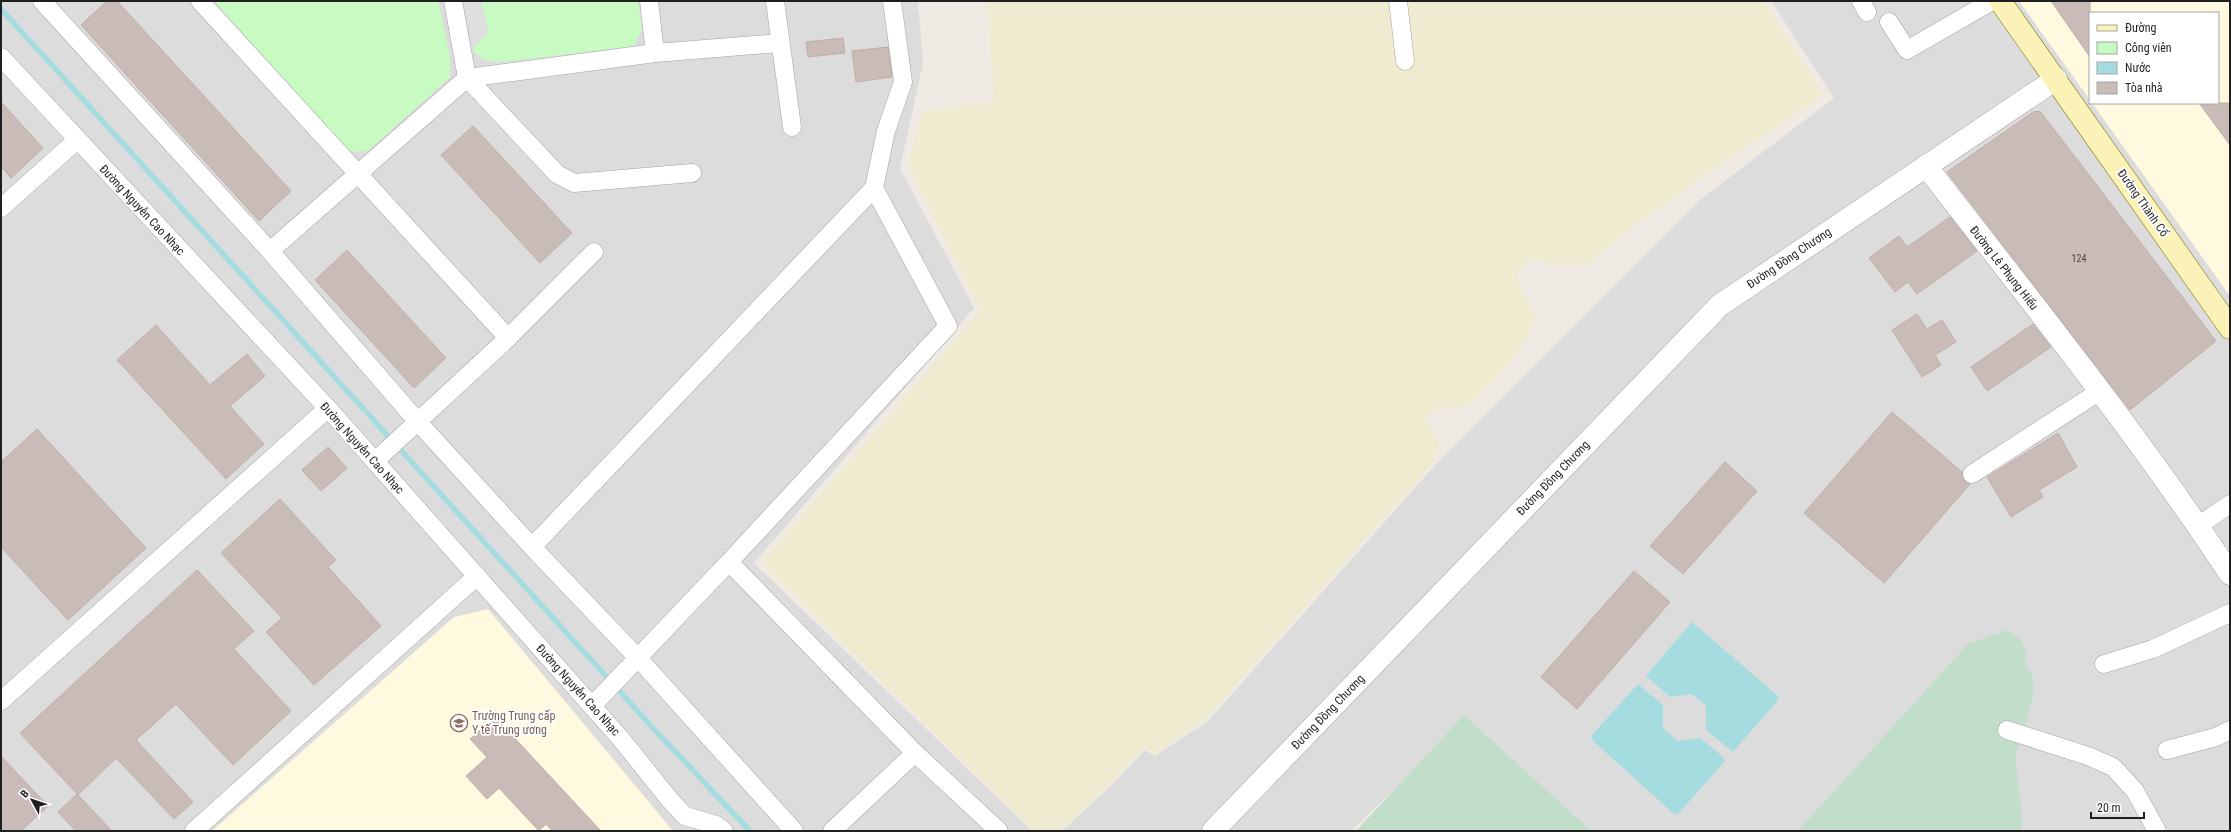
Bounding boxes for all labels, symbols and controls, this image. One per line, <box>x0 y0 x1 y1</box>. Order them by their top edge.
legend <box>2089 12 2219 104</box>
text: Đường <box>2125 21 2156 35</box>
text: Công viên <box>2125 41 2172 55</box>
text: Nước <box>2125 61 2151 75</box>
text: Tòa nhà <box>2125 81 2163 95</box>
street label: Đường Nguyễn Cao Nhạc <box>97 162 188 258</box>
street label: Đường Thành Cổ <box>2115 167 2171 239</box>
street label: Đường Lê Phụng Hiểu <box>1967 223 2041 313</box>
street label: Đường Đồng Chương <box>1744 225 1834 291</box>
house number: 124 <box>2072 253 2086 264</box>
street label: Đường Nguyễn Cao Nhạc <box>317 399 407 497</box>
street label: Đường Đồng Chương <box>1514 438 1592 518</box>
street label: Đường Nguyễn Cao Nhạc <box>533 641 623 739</box>
street label: Đường Đồng Chương <box>1289 672 1367 752</box>
place label: Trường Trung cấp Y tế Trung ương <box>472 709 555 737</box>
school or university icon: Trường Trung cấp Y tế Trung ương <box>449 713 469 733</box>
north arrow <box>12 780 52 820</box>
text: B <box>18 787 32 800</box>
scale bar <box>2091 794 2144 820</box>
text: 20 m <box>2097 801 2121 815</box>

